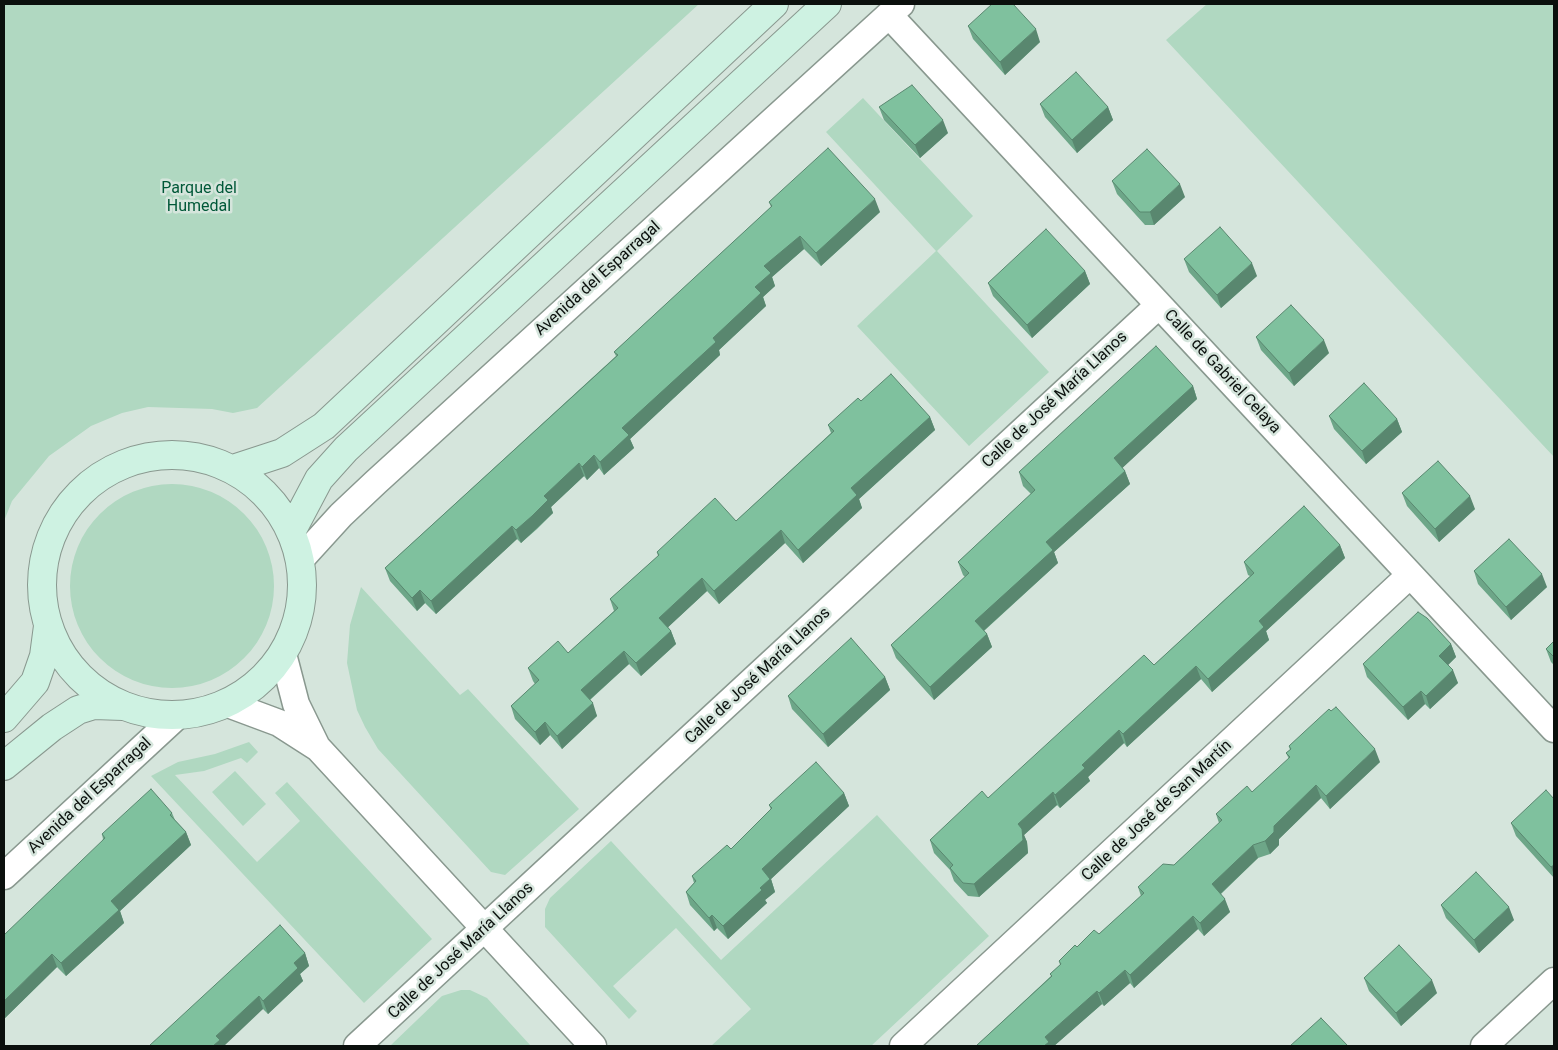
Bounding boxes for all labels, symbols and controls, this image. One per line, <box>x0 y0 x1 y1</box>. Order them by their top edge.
park label: Parque del Humedal <box>161 179 237 217</box>
street label: Avenida del Esparragal <box>531 218 665 340</box>
street label: Calle de Gabriel Celaya <box>1160 306 1284 438</box>
street label: Calle de José María Llanos <box>978 328 1132 472</box>
street label: Calle de José María Llanos <box>681 604 835 748</box>
street label: Avenida del Esparragal <box>24 734 156 858</box>
street label: Calle de José de San Martín <box>1078 736 1236 886</box>
street label: Calle de José María Llanos <box>384 879 538 1023</box>

